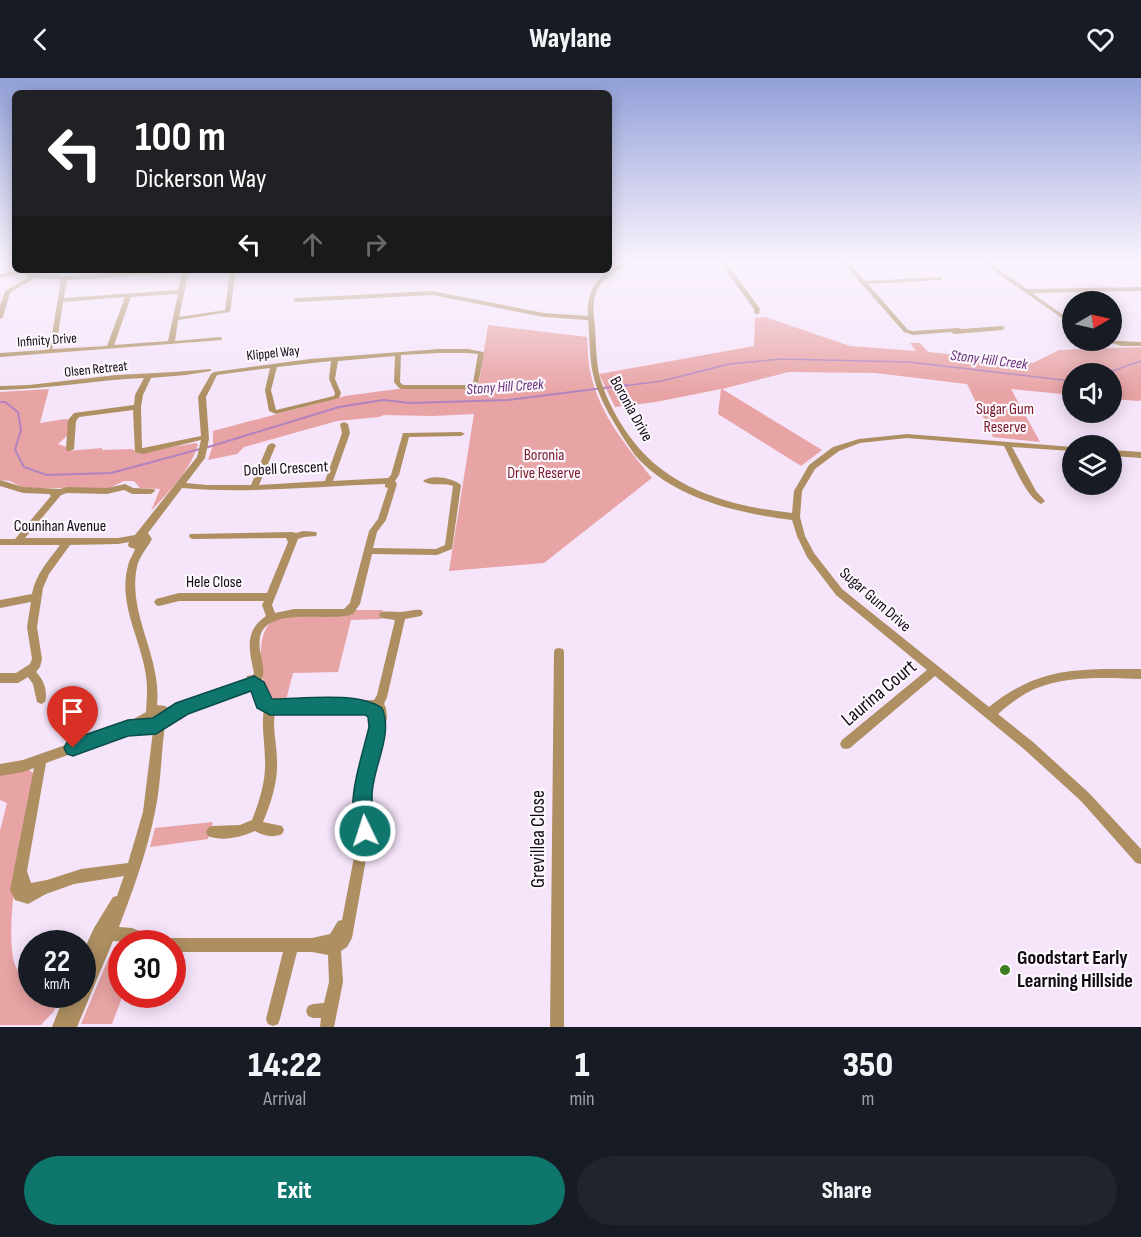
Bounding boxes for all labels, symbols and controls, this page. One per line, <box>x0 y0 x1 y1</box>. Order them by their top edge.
icon: back <box>24 23 57 56</box>
text: Waylane <box>529 23 612 55</box>
icon: heart <box>1084 23 1117 56</box>
text: 100 m <box>135 112 226 163</box>
icon: left <box>36 114 114 192</box>
text: Dickerson Way <box>135 163 266 195</box>
icon: left <box>233 228 266 261</box>
icon: ahead <box>296 228 329 261</box>
icon: right <box>359 228 392 261</box>
north arrow <box>1062 291 1122 351</box>
map controls <box>1062 291 1122 495</box>
street label: Infinity Drive <box>17 329 77 351</box>
street label: Klippel Way <box>246 342 301 364</box>
water label: Stony Hill Creek <box>949 346 1029 374</box>
street label: Olsen Retreat <box>63 357 129 381</box>
button: sound <box>1062 363 1122 423</box>
street label: Boronia Drive <box>605 373 657 445</box>
water label: Stony Hill Creek <box>466 375 545 399</box>
park label: Sugar Gum Reserve <box>976 400 1034 437</box>
button: layers <box>1062 435 1122 495</box>
park label: Boronia Drive Reserve <box>507 446 581 483</box>
street label: Dobell Crescent <box>243 457 329 481</box>
street label: Counihan Avenue <box>14 517 106 536</box>
street label: Sugar Gum Drive <box>835 564 915 636</box>
street label: Hele Close <box>186 573 242 592</box>
street label: Laurina Court <box>837 655 921 731</box>
pin <box>47 686 98 748</box>
icon: arrive <box>56 695 89 728</box>
street label: Grevillea Close <box>526 790 550 888</box>
position arrow <box>333 799 397 863</box>
speed limit sign: 30 <box>108 930 186 1008</box>
text: 22 <box>44 944 70 980</box>
place label: Goodstart Early Learning Hillside <box>1017 946 1133 993</box>
marker: Goodstart Early Learning Hillside <box>998 963 1012 977</box>
text: km/h <box>44 975 70 994</box>
text: 14:22 <box>248 1044 322 1087</box>
text: 1 <box>575 1044 589 1087</box>
text: 350 <box>842 1044 893 1087</box>
text: Arrival <box>263 1087 306 1111</box>
text: min <box>569 1087 595 1111</box>
text: m <box>861 1087 874 1111</box>
button: Exit <box>24 1156 565 1225</box>
button: Share <box>577 1156 1117 1225</box>

